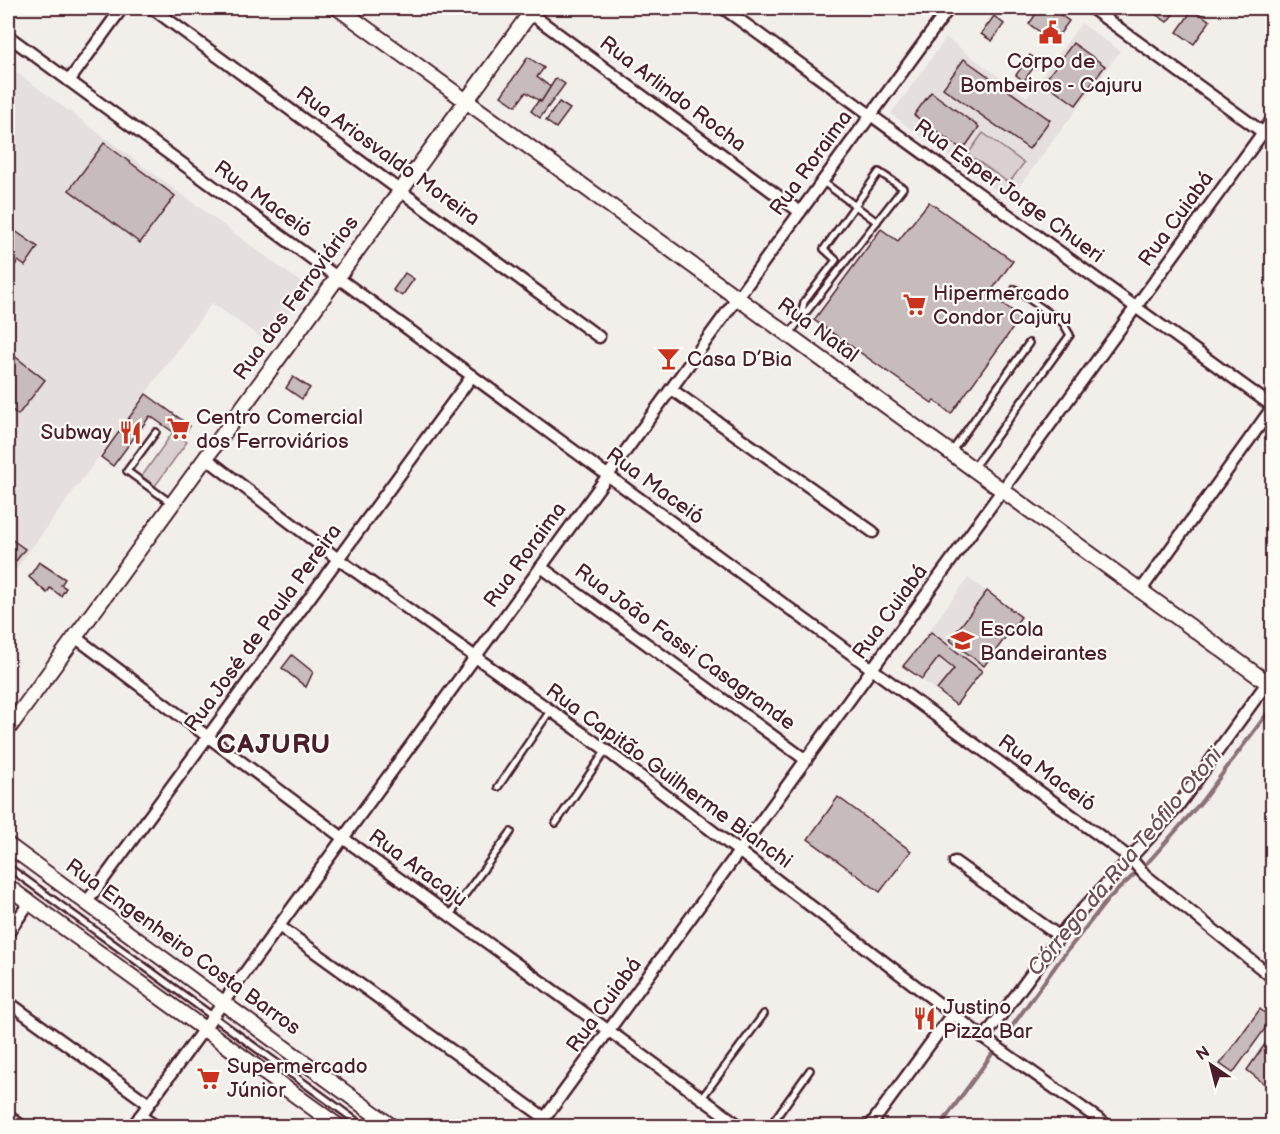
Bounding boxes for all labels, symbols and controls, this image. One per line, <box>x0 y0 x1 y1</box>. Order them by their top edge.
public building icon: Corpo de Bombeiros - Cajuru <box>1038 20 1064 46</box>
street label: Rua Arlindo Rocha <box>595 31 751 157</box>
place label: Corpo de Bombeiros - Cajuru <box>960 49 1142 98</box>
street label: Rua Ariosvaldo Moreira <box>291 81 485 231</box>
street label: Rua Roraima <box>764 105 858 221</box>
street label: Rua Esper Jorge Chueri <box>909 114 1109 268</box>
street label: Rua Maceió <box>209 155 317 243</box>
street label: Rua Cuiabá <box>1133 167 1219 271</box>
street label: Rua dos Ferroviários <box>228 211 364 385</box>
place label: Hipermercado Condor Cajuru <box>933 281 1072 330</box>
street label: Rua Natal <box>773 292 863 368</box>
supermarket icon: Hipermercado Condor Cajuru <box>902 292 928 318</box>
bar icon: Casa D’Bia <box>656 346 682 372</box>
place label: Casa D’Bia <box>687 347 792 372</box>
place label: Centro Comercial dos Ferroviários <box>196 405 363 454</box>
supermarket icon: Centro Comercial dos Ferroviários <box>165 416 191 442</box>
restaurant icon: Subway <box>117 419 143 445</box>
place label: Subway <box>41 420 113 445</box>
street label: Rua Maceió <box>601 442 709 530</box>
street label: Rua Roraima <box>478 497 572 613</box>
street label: Rua José de Paula Pereira <box>179 519 347 737</box>
street label: Rua João Fassi Casagrande <box>570 558 800 736</box>
street label: Rua Cuiabá <box>847 560 933 664</box>
place label: Escola Bandeirantes <box>980 617 1107 666</box>
school or university icon: Escola Bandeirantes <box>949 628 975 654</box>
street label: Rua Capitão Guilherme Bianchi <box>541 678 797 874</box>
district label: CAJURU <box>216 729 332 761</box>
street label: Rua Maceió <box>993 729 1101 817</box>
water label: Córrego da Rua Teófilo Otoni <box>1022 742 1229 981</box>
street label: Rua Aracaju <box>364 824 472 912</box>
street label: Rua Engenheiro Costa Barros <box>61 853 305 1041</box>
street label: Rua Cuiabá <box>561 953 647 1057</box>
place label: Justino Pizza Bar <box>943 995 1033 1044</box>
restaurant icon: Justino Pizza Bar <box>912 1006 938 1032</box>
north arrow <box>1181 1035 1241 1095</box>
text: N <box>1193 1043 1214 1065</box>
place label: Supermercado Júnior <box>227 1054 368 1103</box>
supermarket icon: Supermercado Júnior <box>196 1065 222 1091</box>

